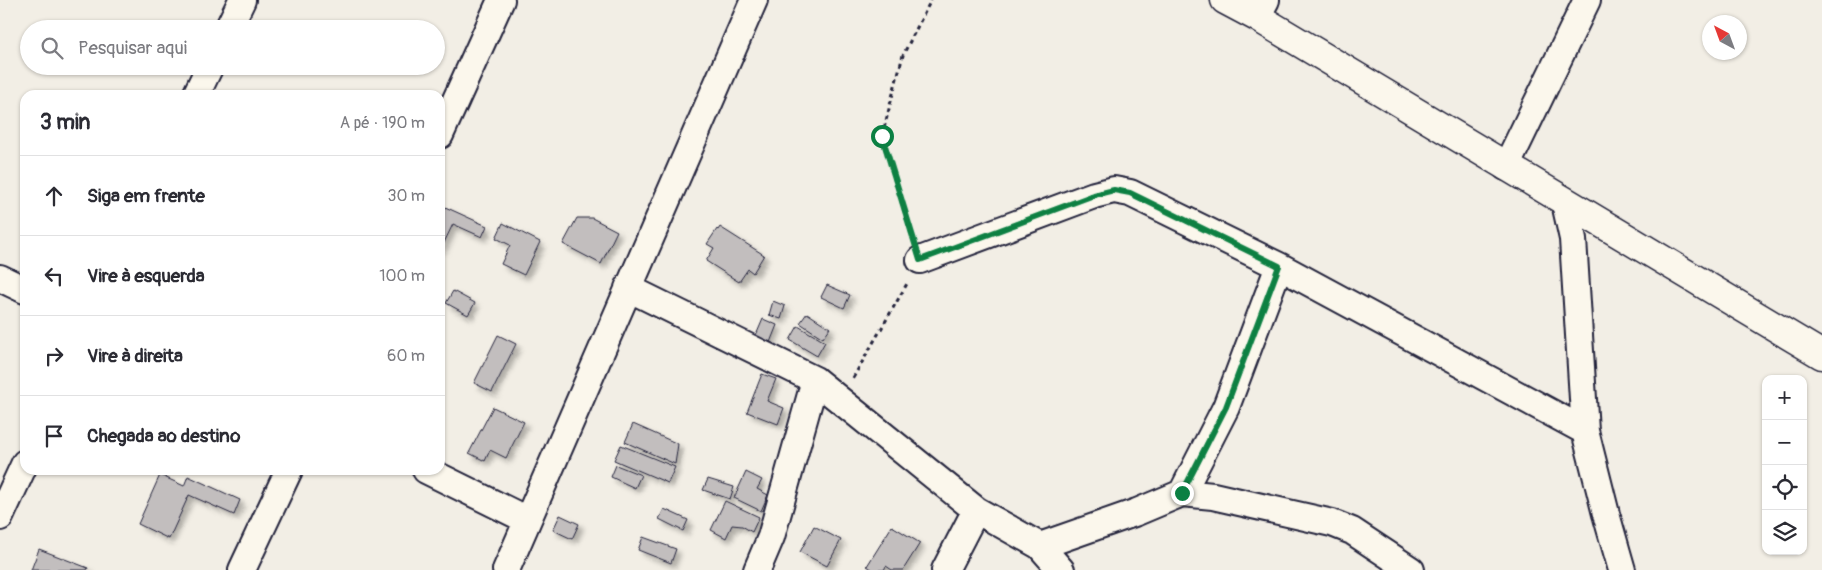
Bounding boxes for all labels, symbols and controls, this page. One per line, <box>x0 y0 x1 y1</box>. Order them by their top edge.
north arrow <box>1702 15 1747 60</box>
search box <box>20 20 445 75</box>
icon: search <box>38 34 66 62</box>
text: Pesquisar aqui <box>78 36 187 60</box>
text: 3 min <box>40 109 90 136</box>
text: A pé · 190 m <box>340 113 425 133</box>
route start <box>871 125 894 148</box>
icon: ahead <box>40 182 68 210</box>
text: Siga em frente <box>87 184 205 208</box>
text: 30 m <box>387 186 425 206</box>
icon: left <box>40 262 68 290</box>
text: Vire à esquerda <box>87 264 205 288</box>
text: 100 m <box>379 266 425 286</box>
icon: right <box>40 342 68 370</box>
text: Vire à direita <box>87 344 183 368</box>
text: 60 m <box>387 346 425 366</box>
map controls <box>1762 375 1807 555</box>
button: + <box>1762 375 1807 420</box>
button: − <box>1762 420 1807 465</box>
icon: arrive <box>40 422 68 450</box>
text: Chegada ao destino <box>87 424 240 448</box>
button: locate <box>1762 465 1807 510</box>
route end <box>1171 482 1194 505</box>
button: layers <box>1762 510 1807 555</box>

